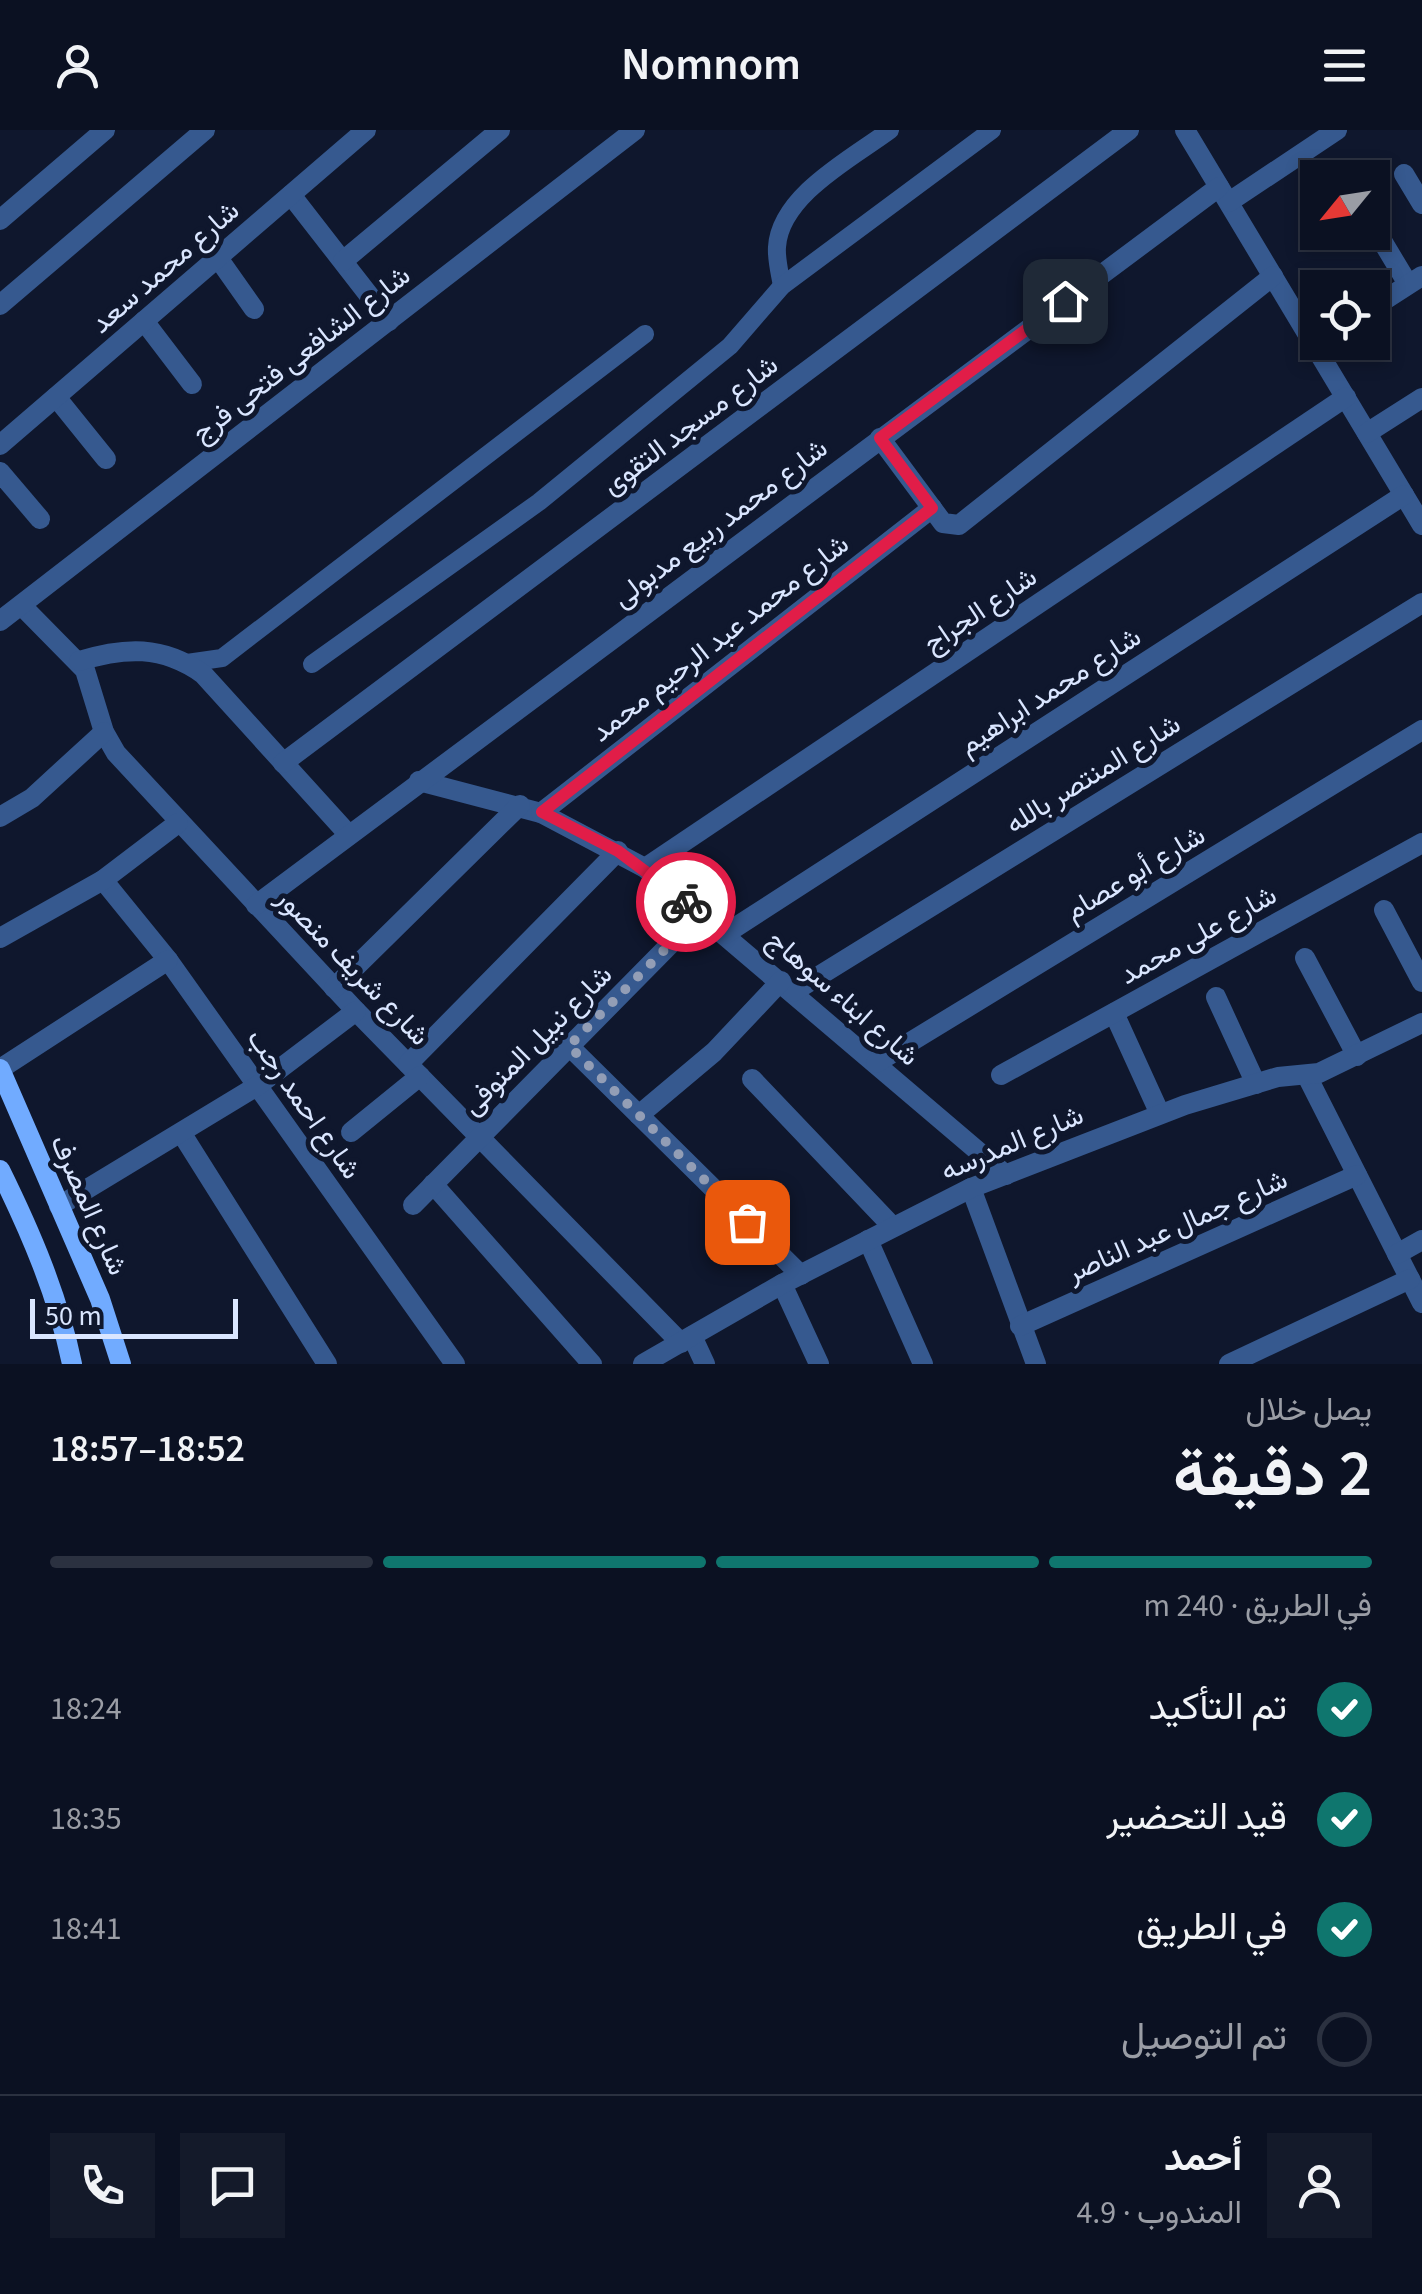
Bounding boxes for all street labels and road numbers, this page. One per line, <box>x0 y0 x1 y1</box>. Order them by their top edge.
street label: شارع محمد سعد <box>82 191 248 343</box>
street label: شارع الشافعى فتحى فرج <box>183 256 419 452</box>
street label: شارع مسجد التقوى <box>594 345 786 505</box>
street label: شارع محمد ربيع مدبولى <box>604 429 836 617</box>
street label: شارع محمد عبد الرحيم محمد <box>583 524 857 752</box>
street label: شارع الجراج <box>915 557 1045 663</box>
street label: شارع محمد ابراهيم <box>951 617 1149 765</box>
street label: شارع المنتصر بالله <box>998 704 1188 844</box>
street label: شارع أبو عصام <box>1057 815 1213 931</box>
street label: شارع على محمد <box>1112 875 1284 995</box>
street label: شارع شريف منصور <box>266 878 439 1055</box>
street label: شارع ابناء سوهاج <box>758 920 928 1076</box>
street label: شارع نبيل المنوفى <box>453 956 621 1124</box>
street label: شارع احمد رجب <box>237 1020 371 1188</box>
street label: شارع المدرسه <box>934 1095 1090 1191</box>
street label: شارع المصرف <box>40 1128 138 1282</box>
street label: شارع جمال عبد الناصر <box>1059 1159 1294 1293</box>

